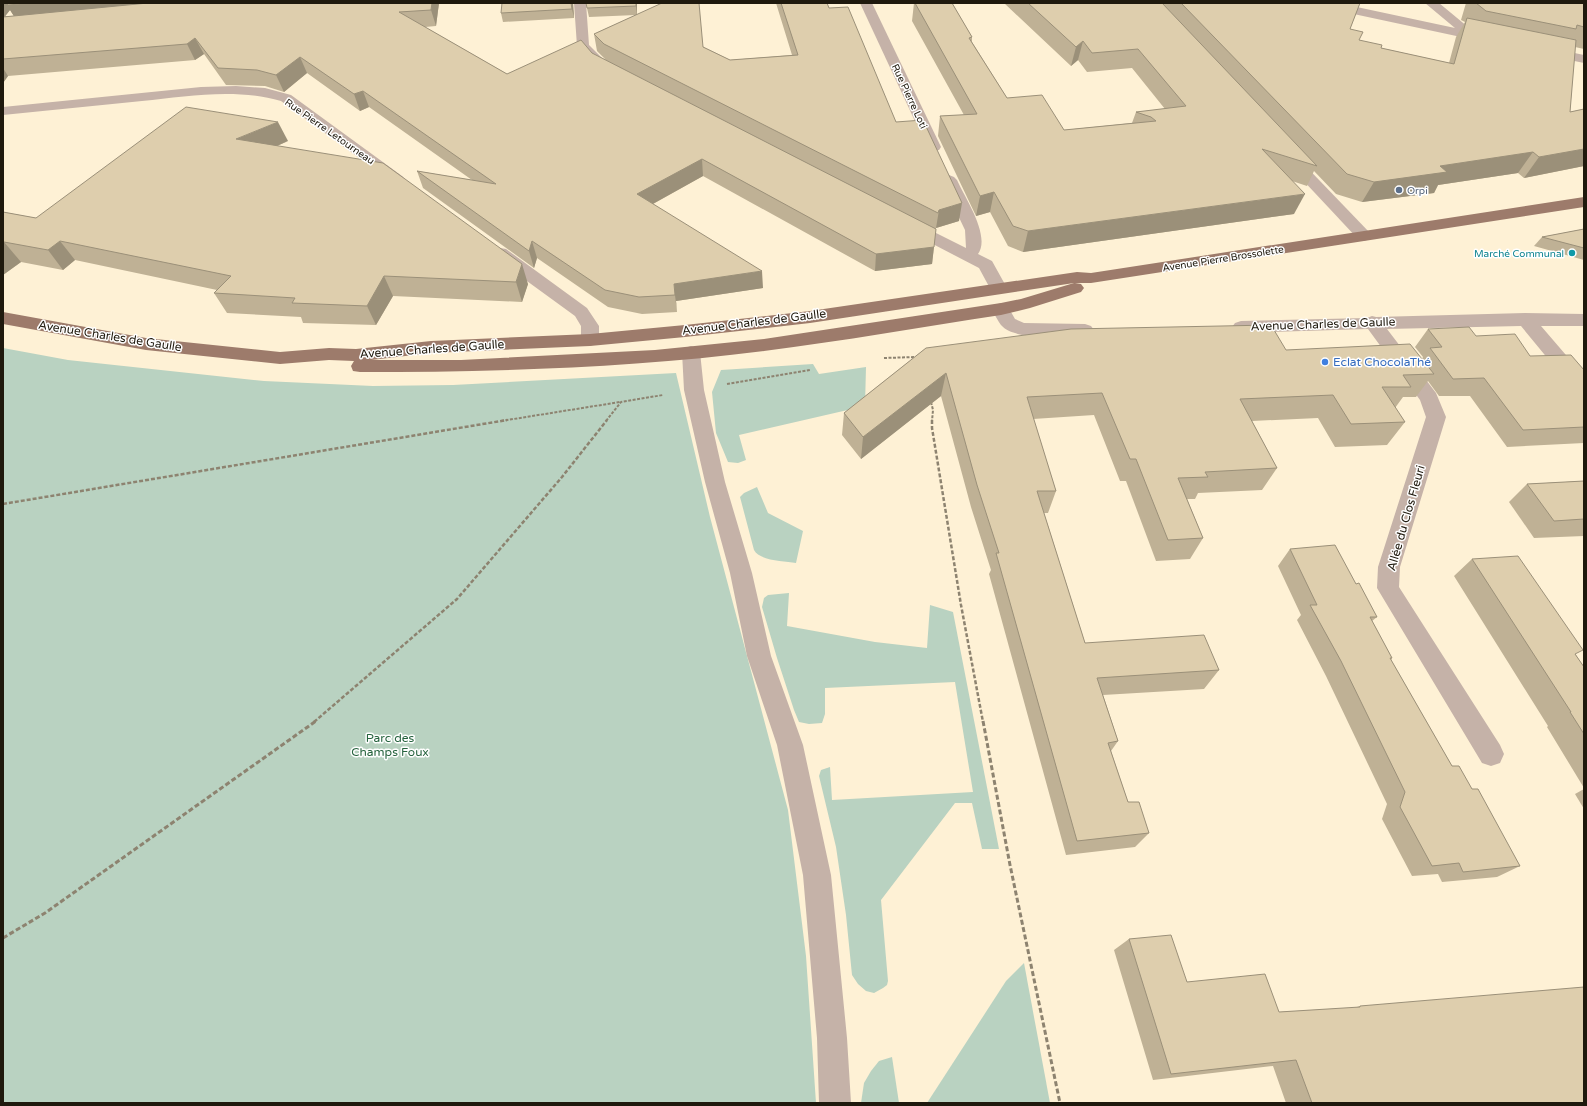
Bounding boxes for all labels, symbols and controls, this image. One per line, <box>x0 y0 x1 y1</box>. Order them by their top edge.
street label: Rue Pierre Loti <box>889 62 929 131</box>
street label: Rue Pierre Letourneau <box>282 96 377 167</box>
marker: Orpi <box>1394 185 1404 195</box>
place label: Orpi <box>1407 185 1428 197</box>
street label: Avenue Pierre Brossolette <box>1162 243 1285 275</box>
place label: Marché Communal <box>1474 248 1564 260</box>
marker: Marché Communal <box>1567 248 1577 258</box>
street label: Avenue Charles de Gaulle <box>681 306 827 338</box>
street label: Avenue Charles de Gaulle <box>1250 314 1396 334</box>
street label: Avenue Charles de Gaulle <box>37 318 183 354</box>
street label: Avenue Charles de Gaulle <box>359 337 505 361</box>
place label: Eclat ChocolaThé <box>1333 355 1431 369</box>
marker: Eclat ChocolaThé <box>1320 357 1330 367</box>
street label: Allée du Clos Fleuri <box>1384 464 1428 572</box>
park label: Parc des Champs Foux <box>351 731 429 759</box>

